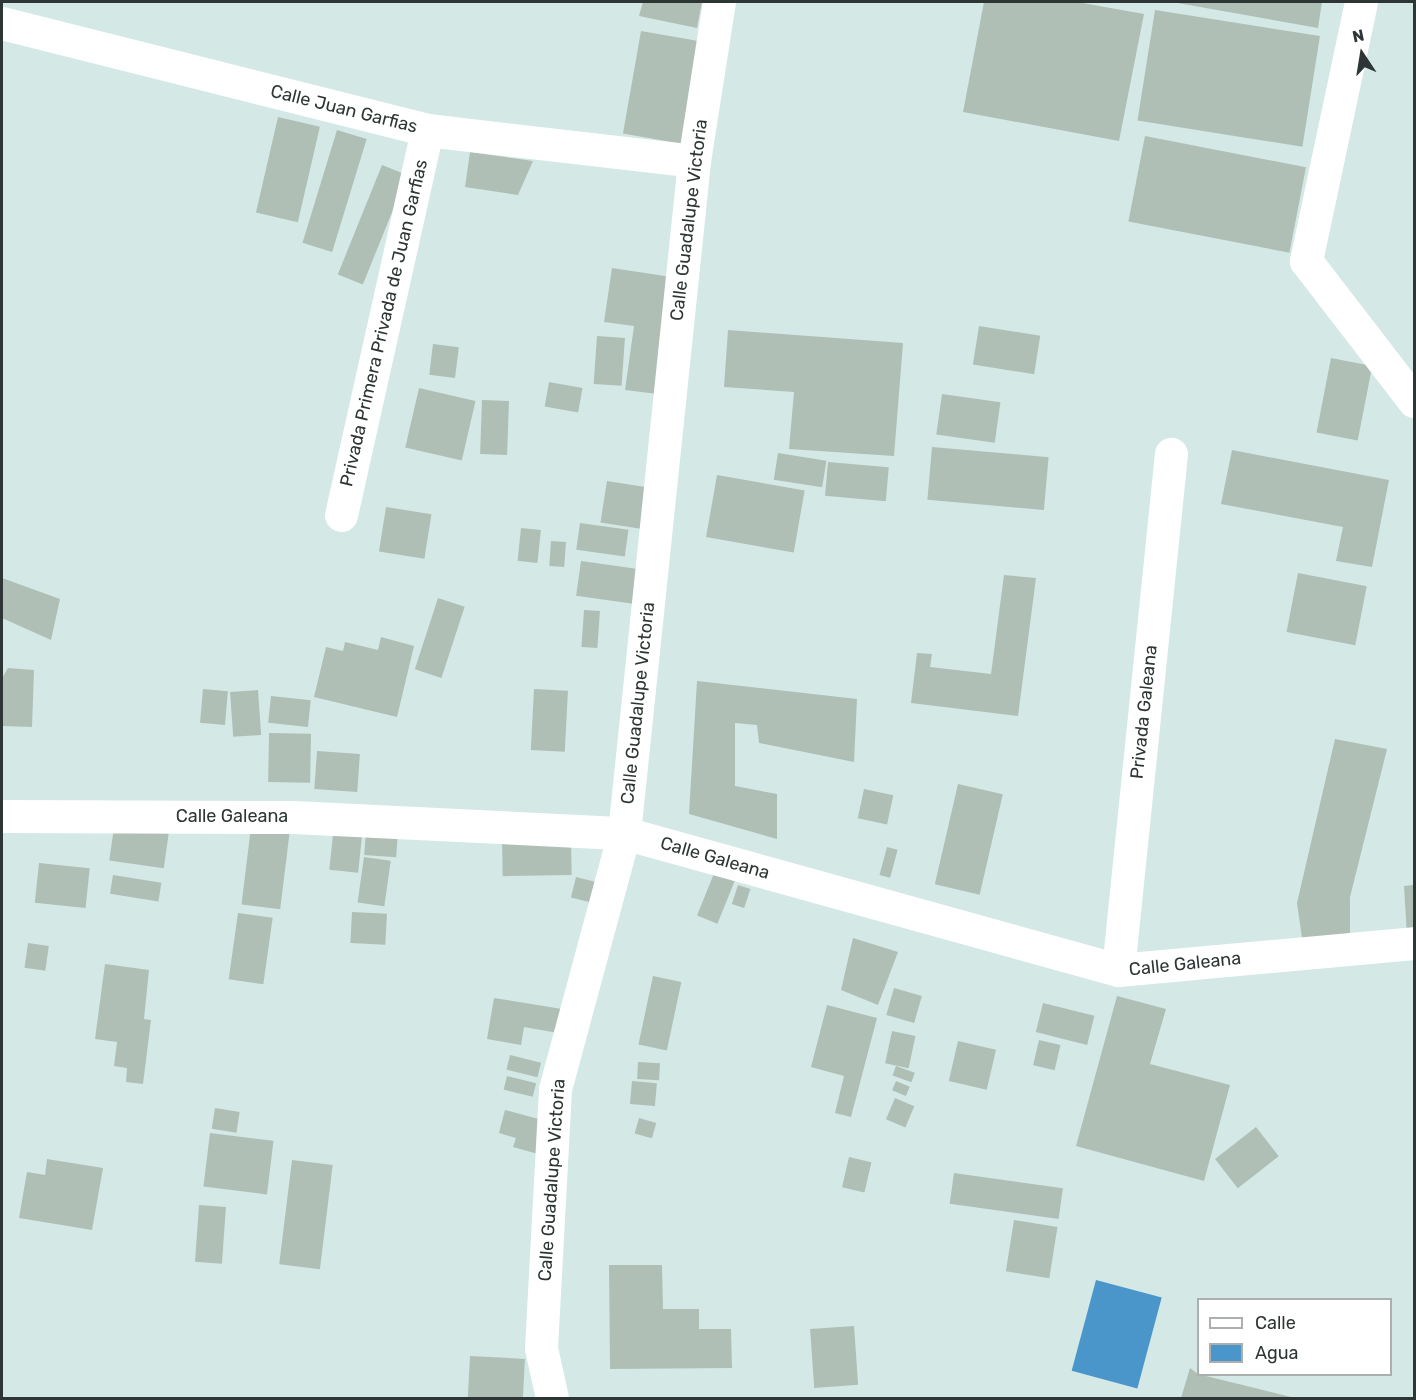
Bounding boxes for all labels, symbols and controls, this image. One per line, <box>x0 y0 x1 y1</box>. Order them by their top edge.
north arrow <box>1332 24 1392 84</box>
text: N <box>1351 25 1366 46</box>
street label: Calle Juan Garfias <box>268 80 420 138</box>
street label: Calle Guadalupe Victoria <box>666 118 712 322</box>
street label: Privada Primera Privada de Juan Garfias <box>336 157 432 489</box>
street label: Calle Guadalupe Victoria <box>617 601 659 805</box>
street label: Privada Galeana <box>1126 644 1162 780</box>
street label: Calle Galeana <box>176 805 288 827</box>
street label: Calle Galeana <box>658 832 772 884</box>
street label: Calle Galeana <box>1128 947 1242 981</box>
street label: Calle Guadalupe Victoria <box>534 1078 570 1282</box>
legend <box>1197 1298 1392 1376</box>
text: Calle <box>1255 1312 1296 1334</box>
text: Agua <box>1255 1342 1298 1364</box>

